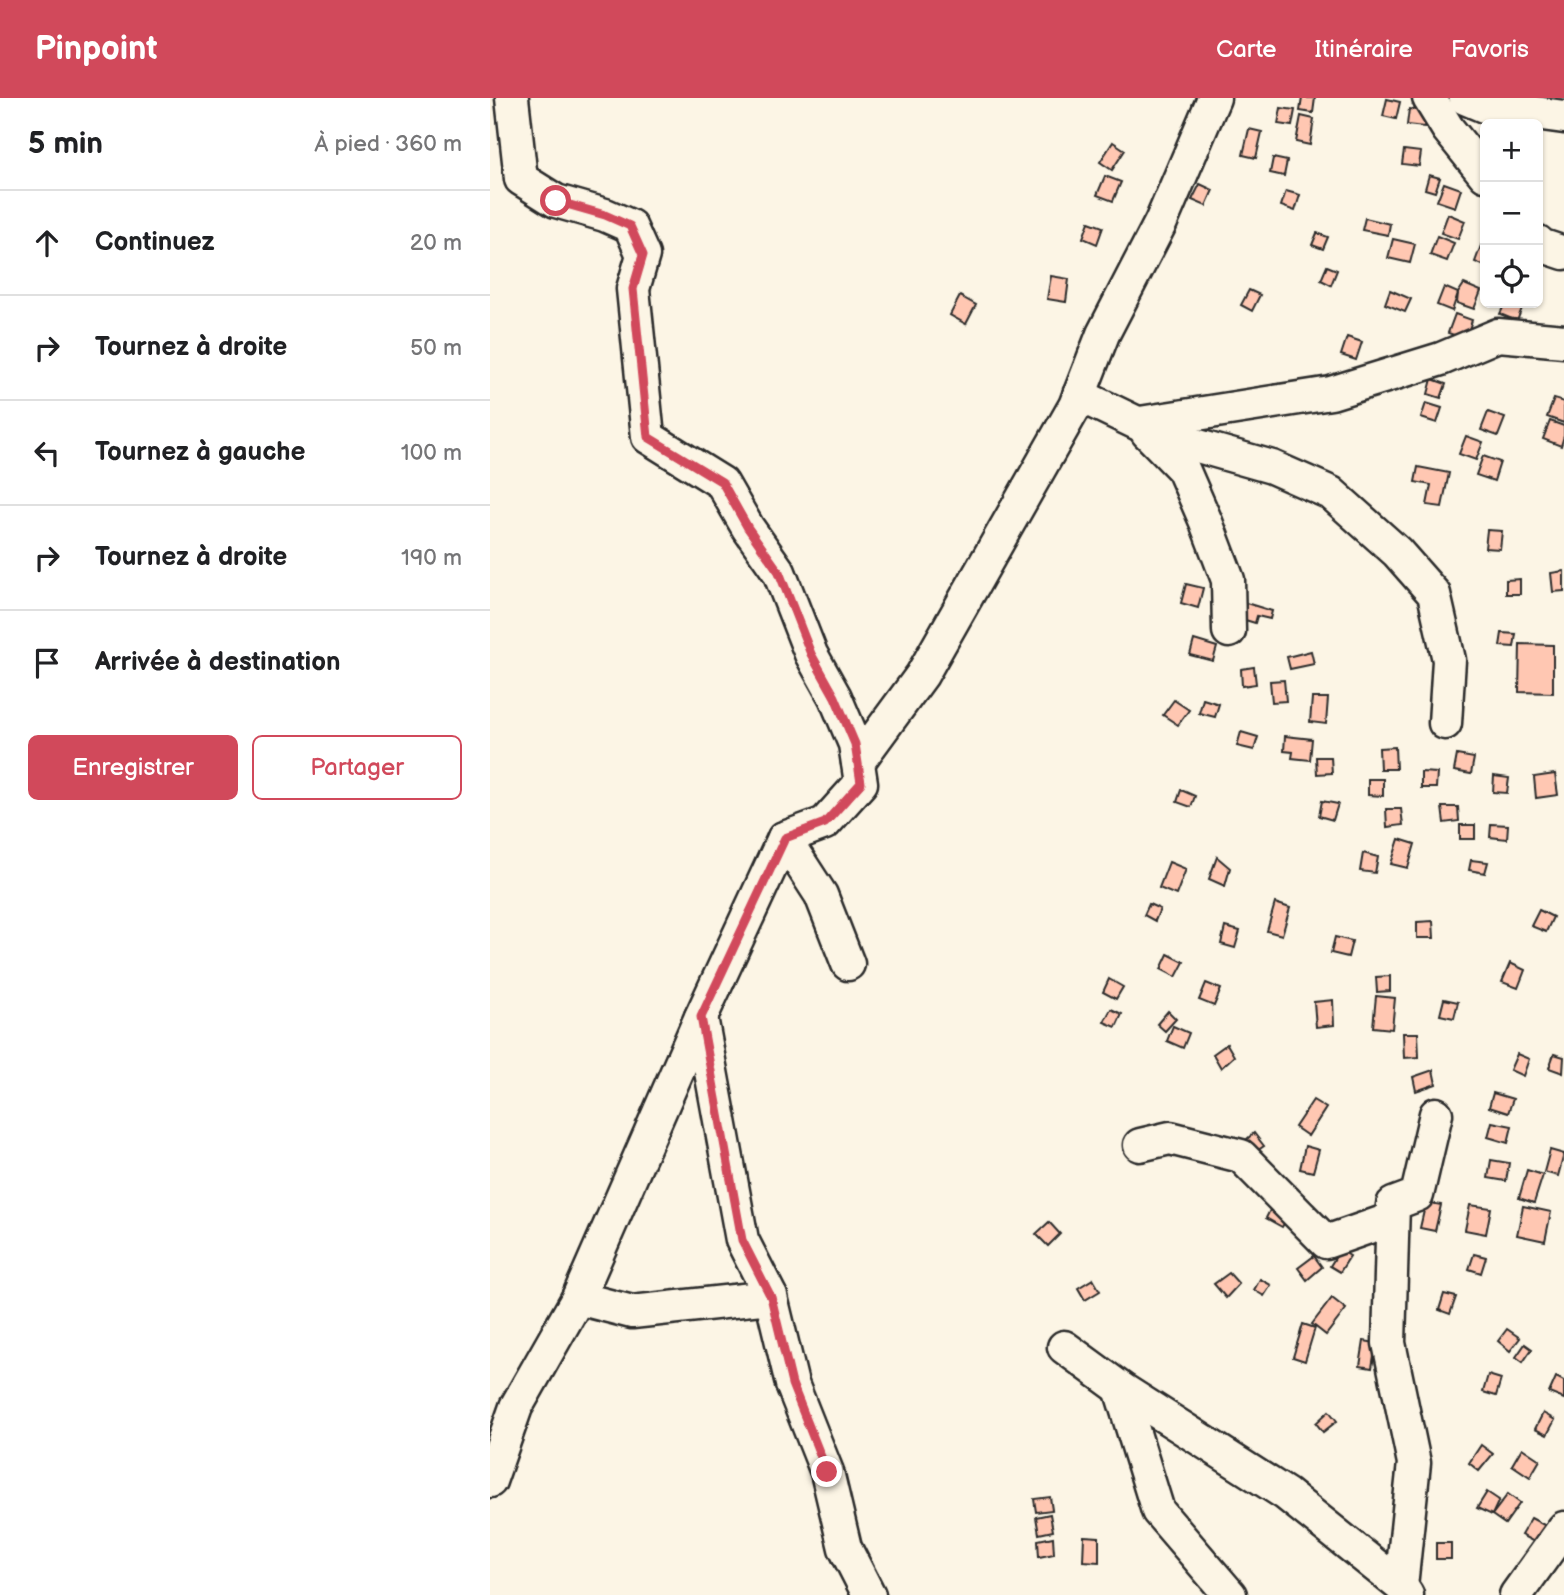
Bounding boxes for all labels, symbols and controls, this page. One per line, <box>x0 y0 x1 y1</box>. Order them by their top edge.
text: Pinpoint <box>35 29 157 69</box>
text: Carte <box>1216 35 1277 64</box>
text: Itinéraire <box>1315 35 1413 64</box>
text: Favoris <box>1451 35 1529 64</box>
map controls <box>1480 119 1543 308</box>
button: + <box>1480 119 1543 182</box>
text: 5 min <box>28 126 103 162</box>
text: À pied · 360 m <box>314 130 462 158</box>
button: − <box>1480 182 1543 245</box>
route start <box>540 185 571 216</box>
icon: ahead <box>28 224 66 262</box>
text: Continuez <box>95 227 215 258</box>
text: 20 m <box>410 229 462 257</box>
button: locate <box>1480 245 1543 308</box>
icon: right <box>28 329 66 367</box>
text: Tournez à droite <box>95 332 287 363</box>
text: 50 m <box>410 334 462 362</box>
icon: left <box>28 434 66 472</box>
text: Tournez à gauche <box>95 437 306 468</box>
text: 100 m <box>401 439 462 467</box>
icon: right <box>28 539 66 577</box>
text: Tournez à droite <box>95 542 287 573</box>
text: 190 m <box>401 544 462 572</box>
icon: arrive <box>28 644 66 682</box>
text: Arrivée à destination <box>95 647 341 678</box>
button: Enregistrer <box>28 735 238 800</box>
button: Partager <box>252 735 462 800</box>
route end <box>811 1456 842 1487</box>

